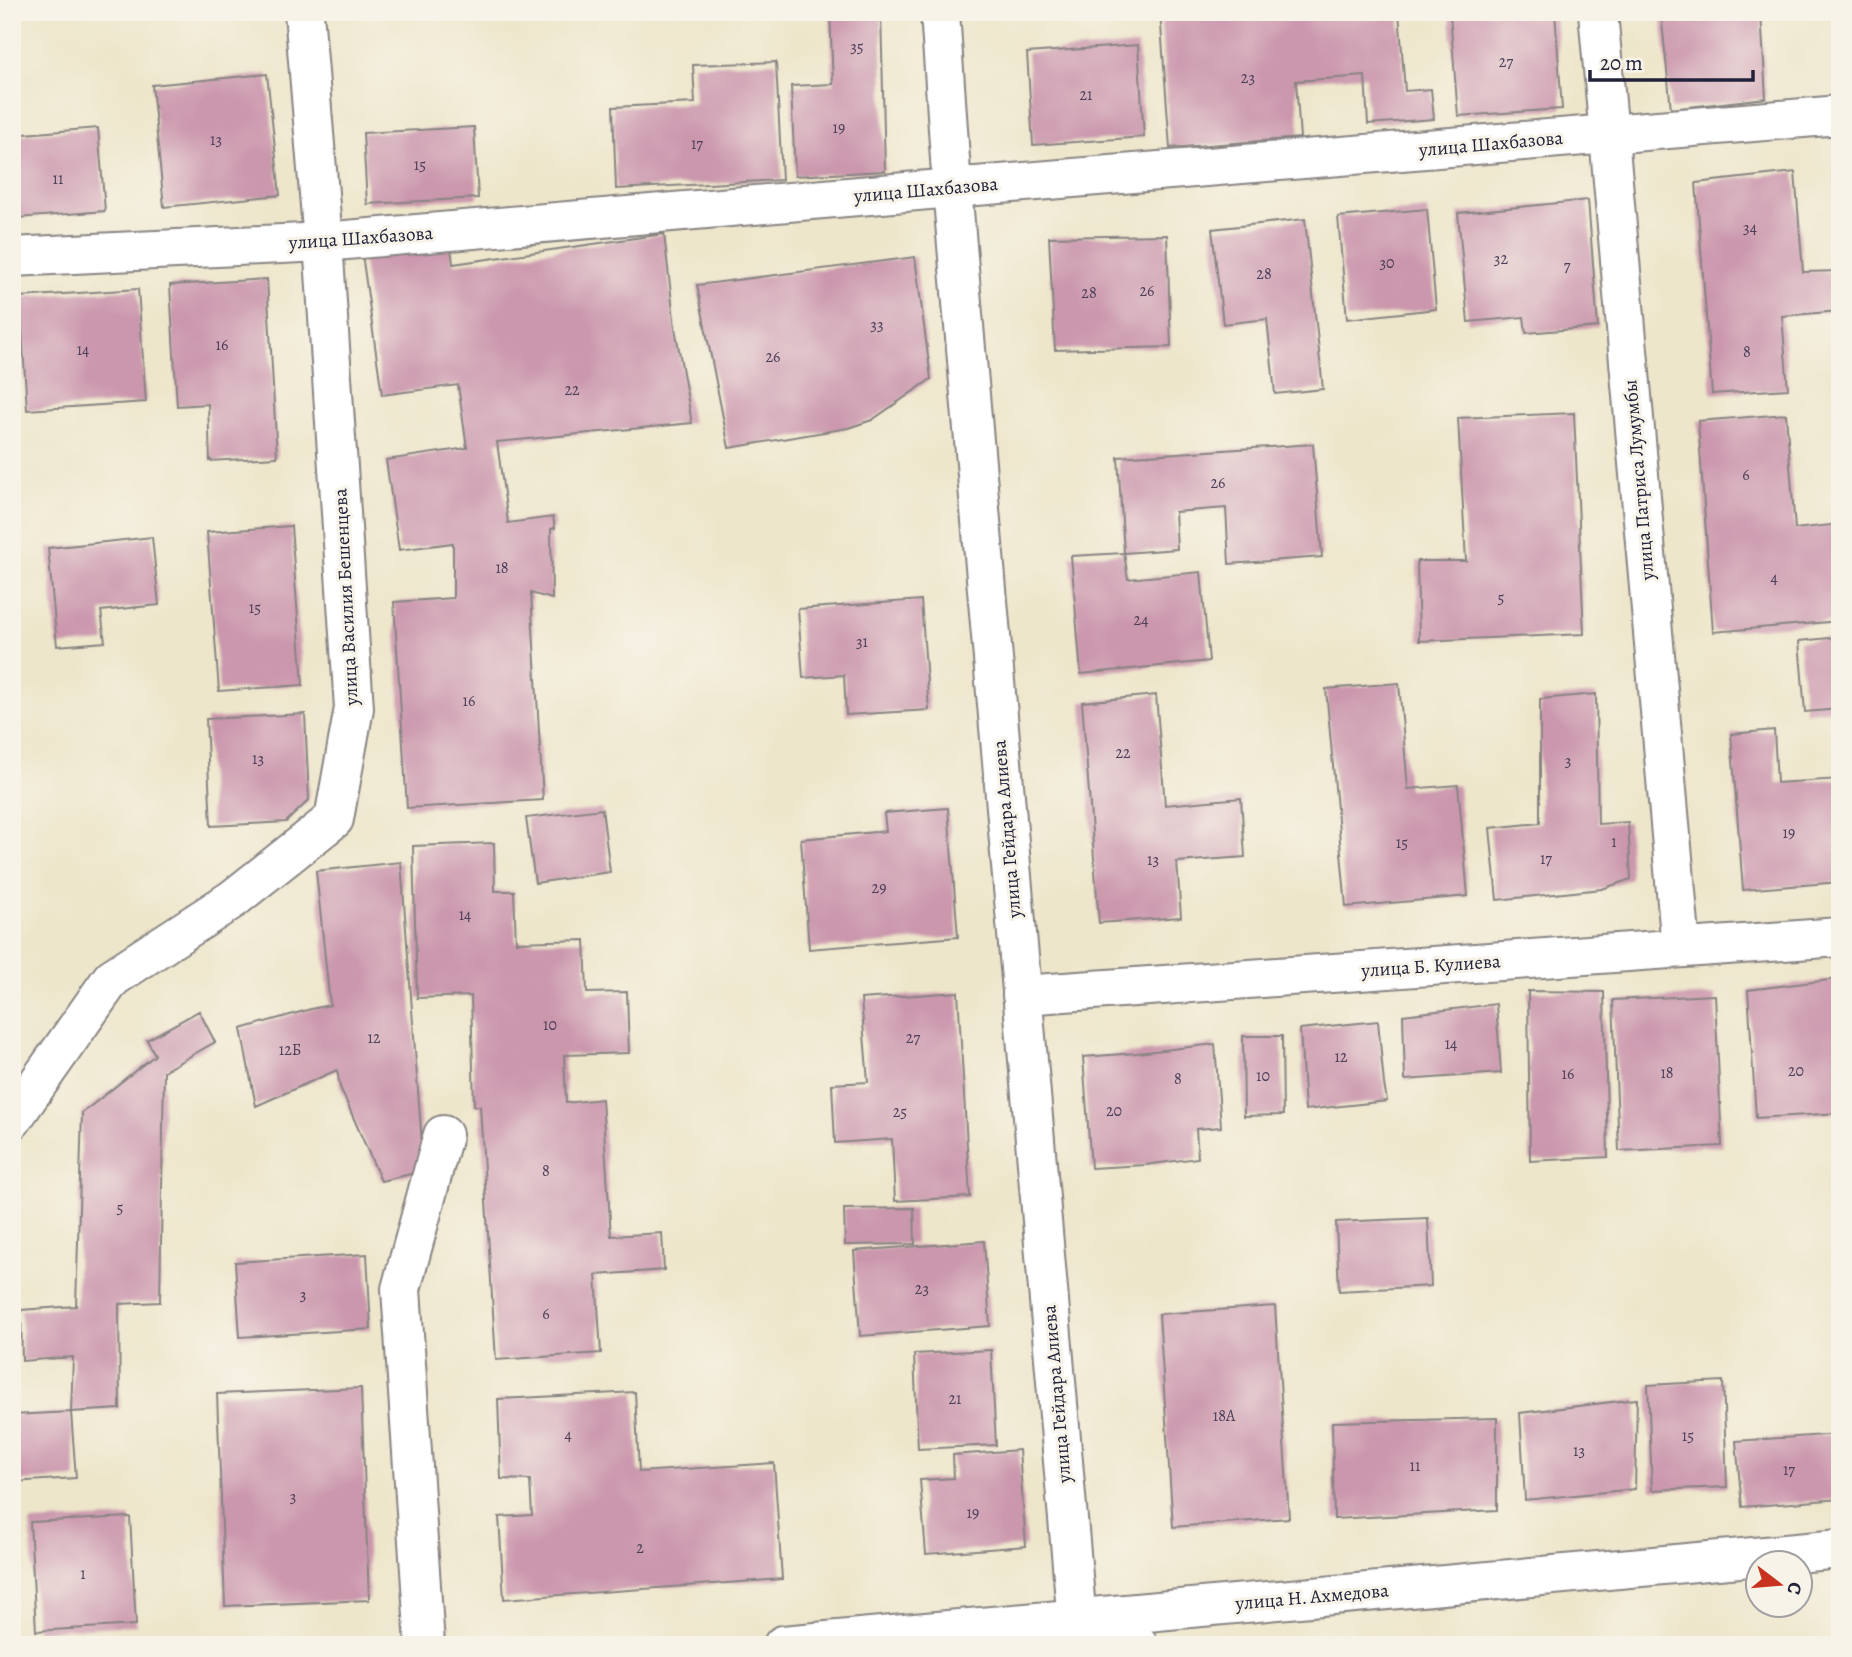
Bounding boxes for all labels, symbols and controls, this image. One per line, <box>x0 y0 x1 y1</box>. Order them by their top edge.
house number: 35 <box>850 36 864 58</box>
scale bar <box>1590 38 1752 82</box>
text: 20 m <box>1600 49 1643 77</box>
house number: 27 <box>1499 51 1513 73</box>
house number: 23 <box>1241 67 1255 89</box>
house number: 21 <box>1079 84 1093 106</box>
house number: 19 <box>833 117 845 139</box>
street label: улица Шахбазова <box>1417 125 1564 163</box>
house number: 13 <box>210 129 222 151</box>
house number: 17 <box>691 133 703 155</box>
house number: 15 <box>414 154 426 176</box>
house number: 11 <box>53 168 64 190</box>
street label: улица Шахбазова <box>852 171 999 209</box>
house number: 34 <box>1743 217 1757 239</box>
street label: улица Шахбазова <box>287 220 434 256</box>
house number: 32 <box>1494 248 1509 270</box>
house number: 30 <box>1379 252 1395 274</box>
house number: 7 <box>1564 255 1571 277</box>
house number: 28 <box>1256 263 1272 285</box>
house number: 26 <box>1140 280 1155 302</box>
house number: 28 <box>1081 282 1097 304</box>
house number: 33 <box>870 314 884 336</box>
house number: 16 <box>216 334 228 356</box>
house number: 14 <box>77 339 89 361</box>
house number: 8 <box>1743 341 1751 363</box>
house number: 26 <box>766 346 781 368</box>
house number: 22 <box>564 379 580 401</box>
street label: улица Патриса Лумумбы <box>1617 379 1661 582</box>
house number: 6 <box>1742 464 1750 486</box>
house number: 26 <box>1211 472 1226 494</box>
street label: улица Василия Бешенцева <box>327 487 365 707</box>
house number: 18 <box>495 557 509 579</box>
house number: 4 <box>1770 567 1778 589</box>
house number: 5 <box>1498 587 1505 609</box>
house number: 15 <box>249 597 261 619</box>
house number: 24 <box>1134 609 1148 631</box>
house number: 31 <box>856 631 869 653</box>
house number: 16 <box>463 690 475 712</box>
street label: улица Гейдара Алиева <box>986 739 1028 920</box>
house number: 22 <box>1115 742 1131 764</box>
house number: 13 <box>252 748 264 770</box>
house number: 3 <box>1565 750 1571 772</box>
house number: 19 <box>1783 822 1795 844</box>
house number: 1 <box>1611 831 1617 853</box>
house number: 15 <box>1396 832 1408 854</box>
house number: 17 <box>1540 848 1552 870</box>
house number: 13 <box>1147 849 1159 871</box>
house number: 29 <box>872 877 886 899</box>
house number: 14 <box>459 904 471 926</box>
street label: улица Б. Кулиева <box>1359 948 1502 984</box>
house number: 10 <box>543 1014 557 1036</box>
house number: 12 <box>367 1027 381 1049</box>
house number: 27 <box>906 1027 920 1049</box>
house number: 14 <box>1445 1033 1457 1055</box>
house number: 12Б <box>279 1039 301 1061</box>
house number: 12 <box>1334 1046 1348 1068</box>
house number: 20 <box>1788 1060 1804 1082</box>
house number: 18 <box>1660 1062 1674 1084</box>
house number: 16 <box>1562 1063 1574 1085</box>
house number: 10 <box>1256 1065 1270 1087</box>
house number: 8 <box>1174 1068 1182 1090</box>
house number: 20 <box>1106 1100 1122 1122</box>
house number: 25 <box>893 1101 907 1123</box>
house number: 8 <box>542 1160 550 1182</box>
house number: 5 <box>117 1197 124 1219</box>
house number: 23 <box>915 1278 929 1300</box>
house number: 3 <box>300 1284 306 1306</box>
house number: 6 <box>542 1303 550 1325</box>
street label: улица Гейдара Алиева <box>1036 1304 1078 1485</box>
house number: 21 <box>948 1388 962 1410</box>
house number: 18А <box>1213 1405 1236 1427</box>
house number: 4 <box>564 1424 572 1446</box>
house number: 15 <box>1682 1425 1694 1447</box>
house number: 13 <box>1573 1440 1585 1462</box>
house number: 11 <box>1410 1455 1421 1477</box>
house number: 17 <box>1783 1459 1795 1481</box>
house number: 3 <box>290 1486 296 1508</box>
house number: 19 <box>967 1502 979 1524</box>
house number: 2 <box>636 1537 644 1559</box>
north arrow <box>1744 1548 1814 1618</box>
house number: 1 <box>80 1563 86 1585</box>
street label: улица Н. Ахмедова <box>1233 1577 1390 1617</box>
text: С <box>1780 1579 1808 1598</box>

